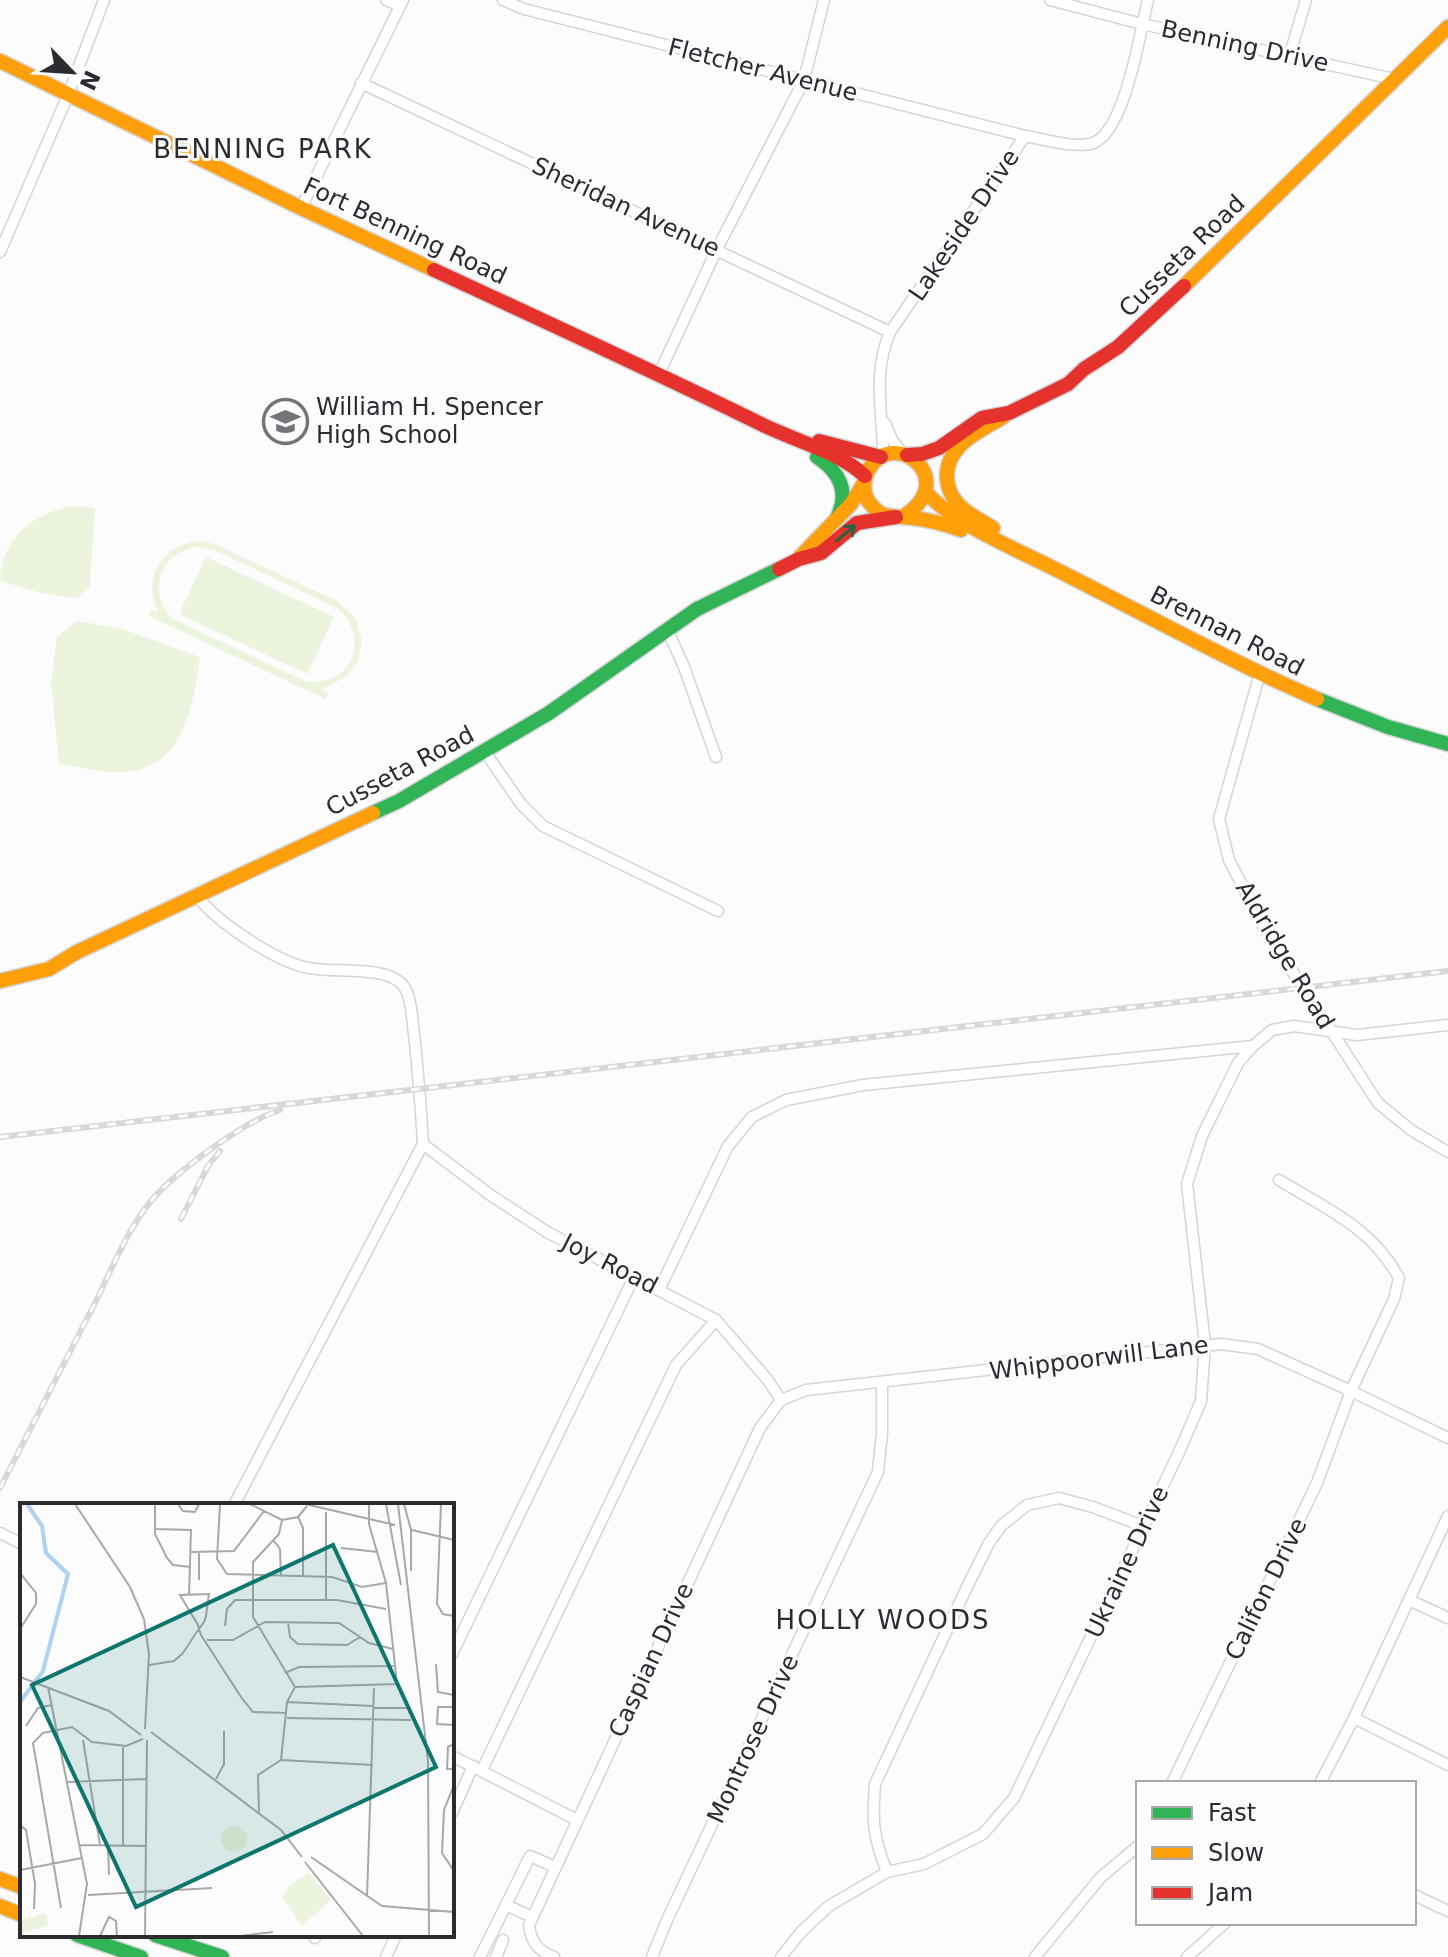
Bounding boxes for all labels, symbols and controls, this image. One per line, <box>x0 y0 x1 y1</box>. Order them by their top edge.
street label: Benning Drive <box>1159 15 1331 77</box>
north arrow <box>32 32 112 112</box>
street label: Fletcher Avenue <box>665 33 861 107</box>
text: N <box>74 67 105 94</box>
district label: BENNING PARK <box>153 134 373 164</box>
street label: Lakeside Drive <box>903 144 1025 306</box>
street label: Sheridan Avenue <box>528 151 724 263</box>
street label: Fort Benning Road <box>299 172 511 290</box>
street label: Cusseta Road <box>1113 189 1251 323</box>
place label: William H. Spencer High School <box>316 393 543 449</box>
school or university icon: William H. Spencer High School <box>261 397 309 445</box>
one-way arrow <box>835 524 855 542</box>
street label: Brennan Road <box>1145 580 1309 682</box>
street label: Cusseta Road <box>321 720 479 822</box>
street label: Aldridge Road <box>1230 876 1340 1034</box>
street label: Joy Road <box>556 1227 663 1300</box>
street label: Whippoorwill Lane <box>988 1331 1210 1385</box>
street label: Ukraine Drive <box>1080 1482 1174 1642</box>
inset map <box>20 1503 454 1937</box>
street label: Califon Drive <box>1219 1513 1313 1665</box>
street label: Caspian Drive <box>603 1578 699 1742</box>
district label: HOLLY WOODS <box>776 1605 990 1635</box>
street label: Montrose Drive <box>702 1650 804 1828</box>
legend <box>1136 1781 1416 1925</box>
text: Fast <box>1208 1799 1256 1827</box>
text: Slow <box>1208 1839 1264 1867</box>
text: Jam <box>1206 1879 1253 1907</box>

